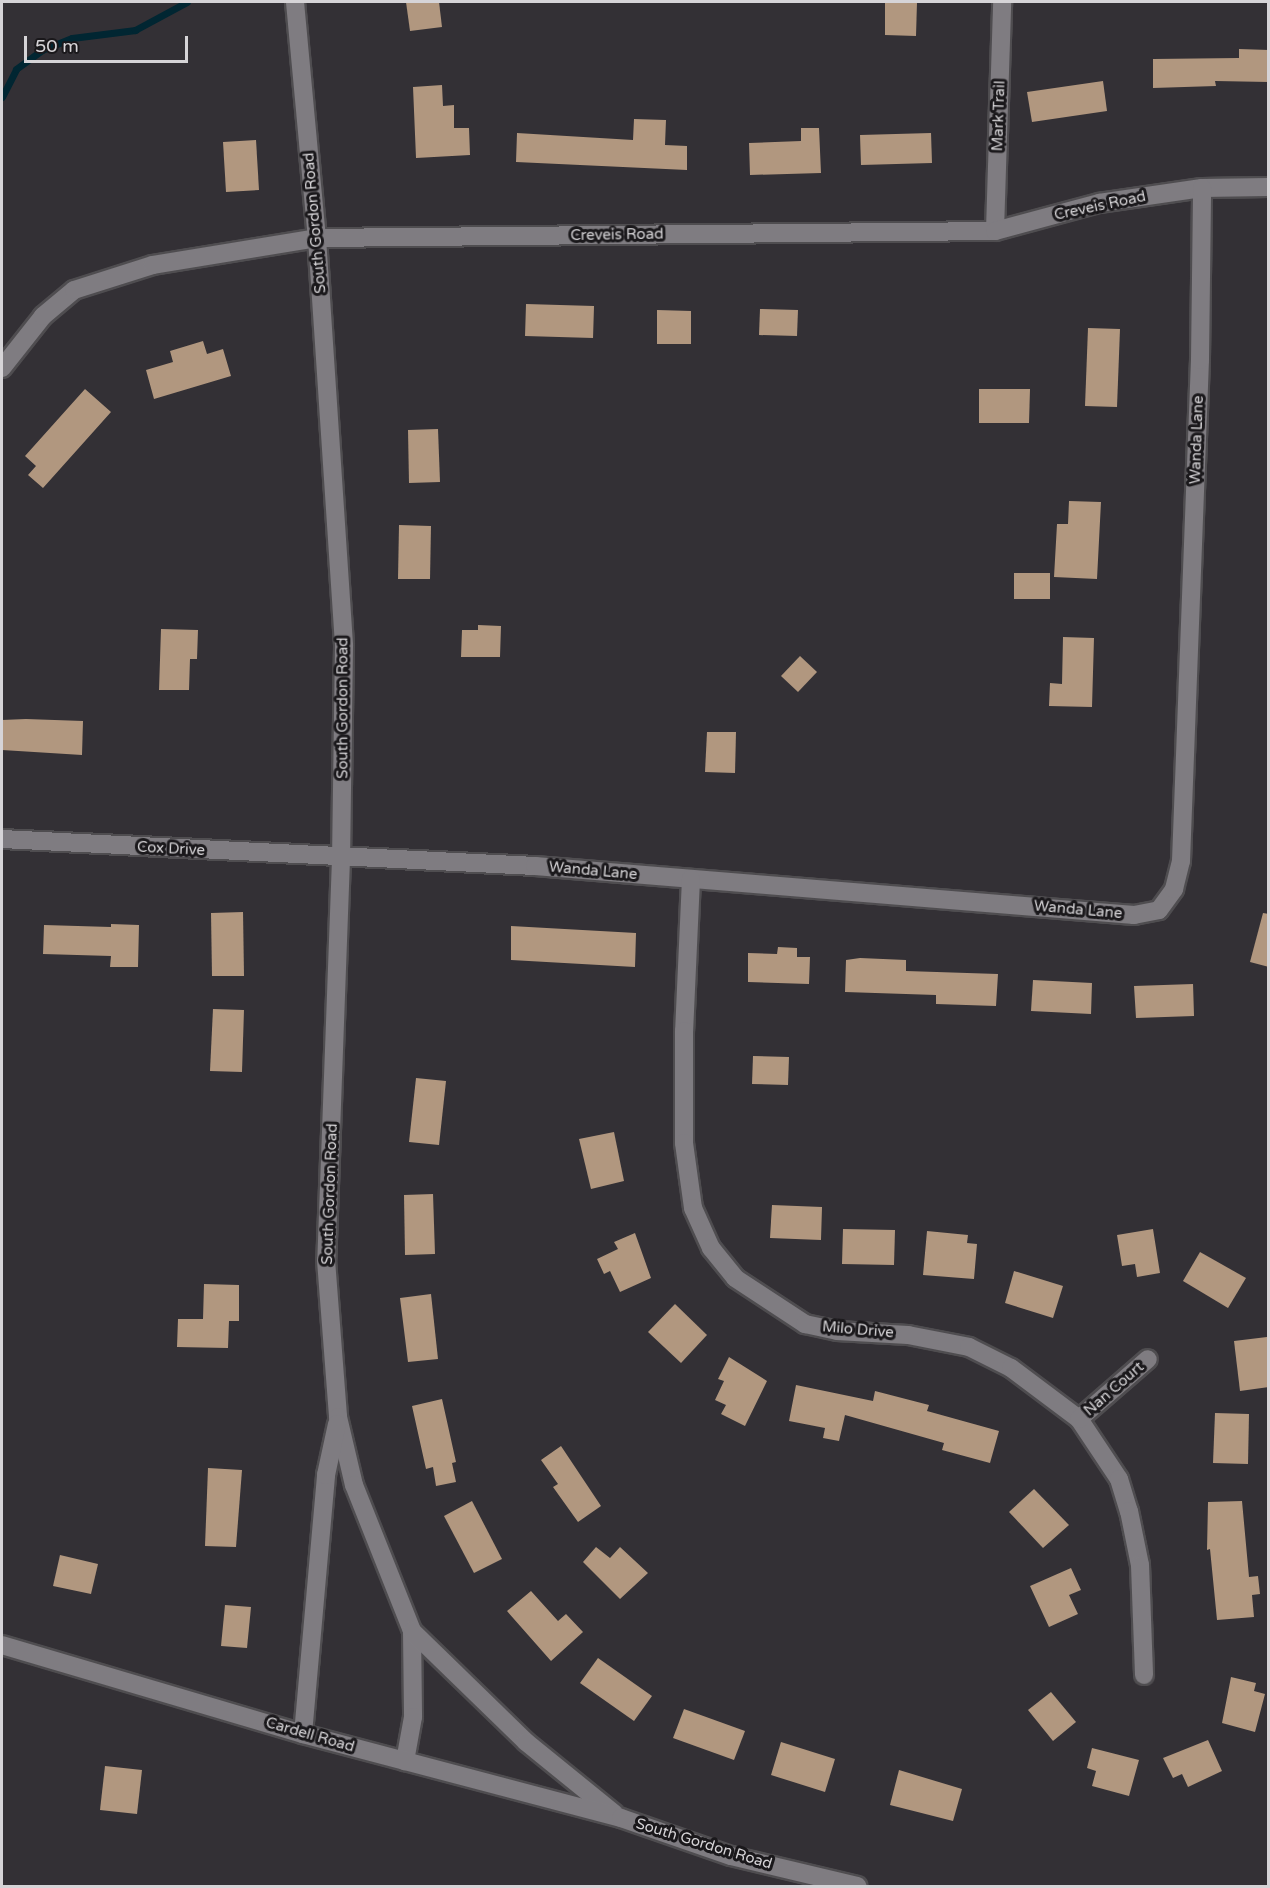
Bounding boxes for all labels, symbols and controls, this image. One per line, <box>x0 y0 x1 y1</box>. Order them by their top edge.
scale bar <box>27 24 190 62</box>
text: 50 m <box>35 35 79 57</box>
street label: Mark Trail <box>989 80 1009 152</box>
street label: South Gordon Road <box>300 152 330 294</box>
street label: Creveis Road <box>1053 188 1147 224</box>
street label: Creveis Road <box>570 225 664 245</box>
street label: Wanda Lane <box>1186 395 1208 485</box>
street label: South Gordon Road <box>334 637 352 779</box>
street label: Cox Drive <box>137 838 205 860</box>
street label: Wanda Lane <box>548 858 638 884</box>
street label: Wanda Lane <box>1033 897 1123 923</box>
street label: South Gordon Road <box>319 1123 341 1265</box>
street label: Milo Drive <box>821 1318 895 1342</box>
street label: Nan Court <box>1080 1358 1148 1420</box>
street label: Cardell Road <box>264 1714 356 1756</box>
street label: South Gordon Road <box>634 1815 774 1873</box>

